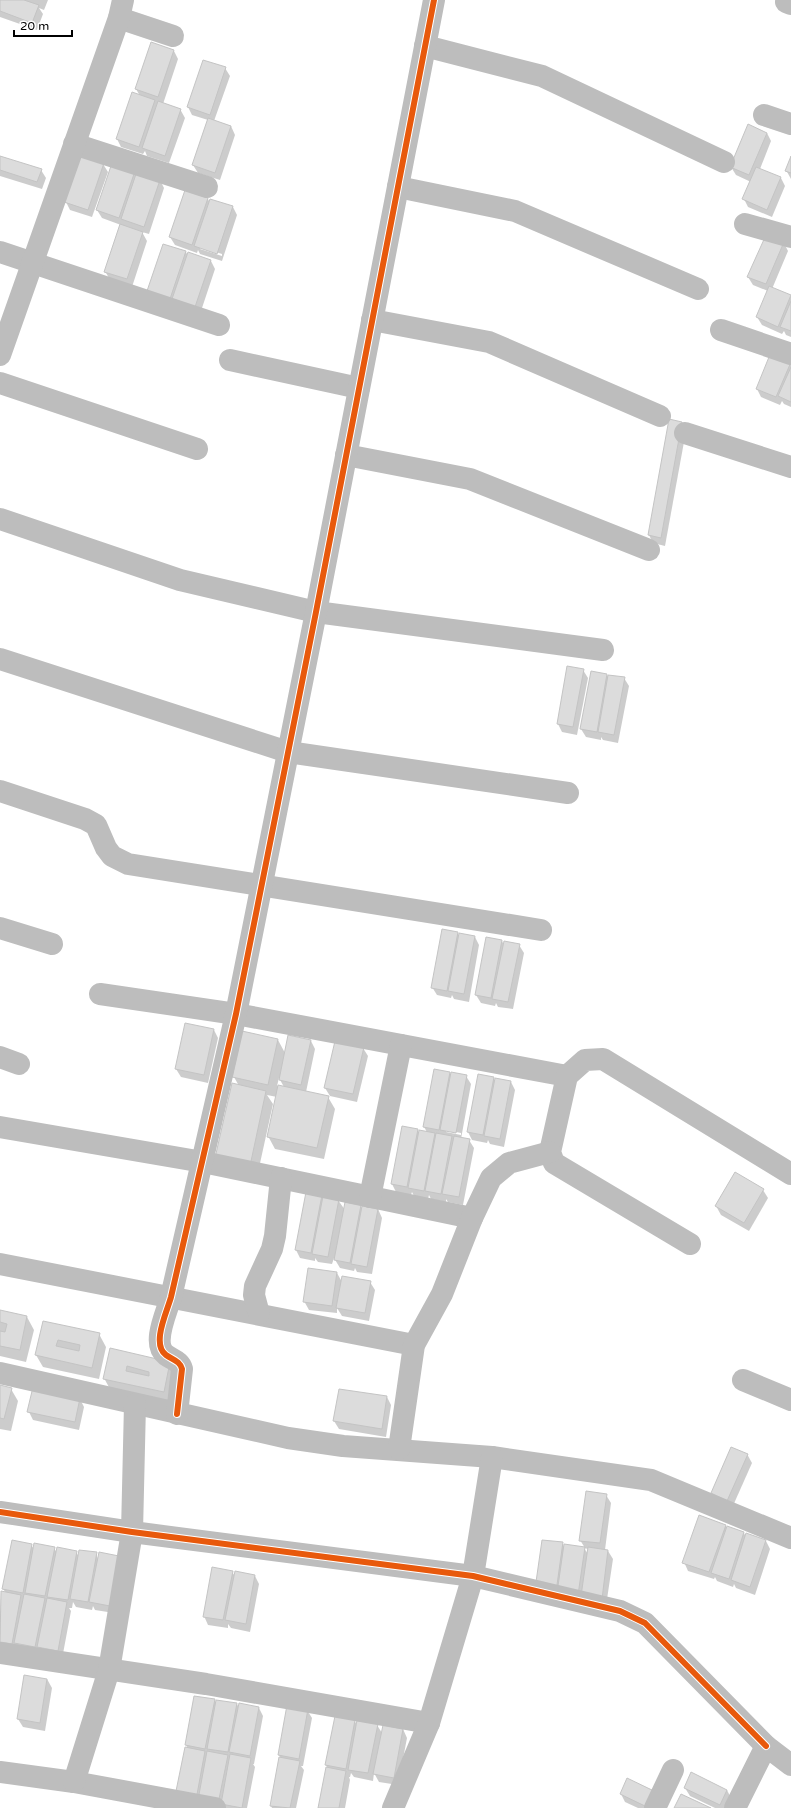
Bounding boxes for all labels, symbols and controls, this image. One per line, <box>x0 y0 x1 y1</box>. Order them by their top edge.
scale bar <box>14 12 72 38</box>
text: 20 m <box>20 19 49 33</box>

